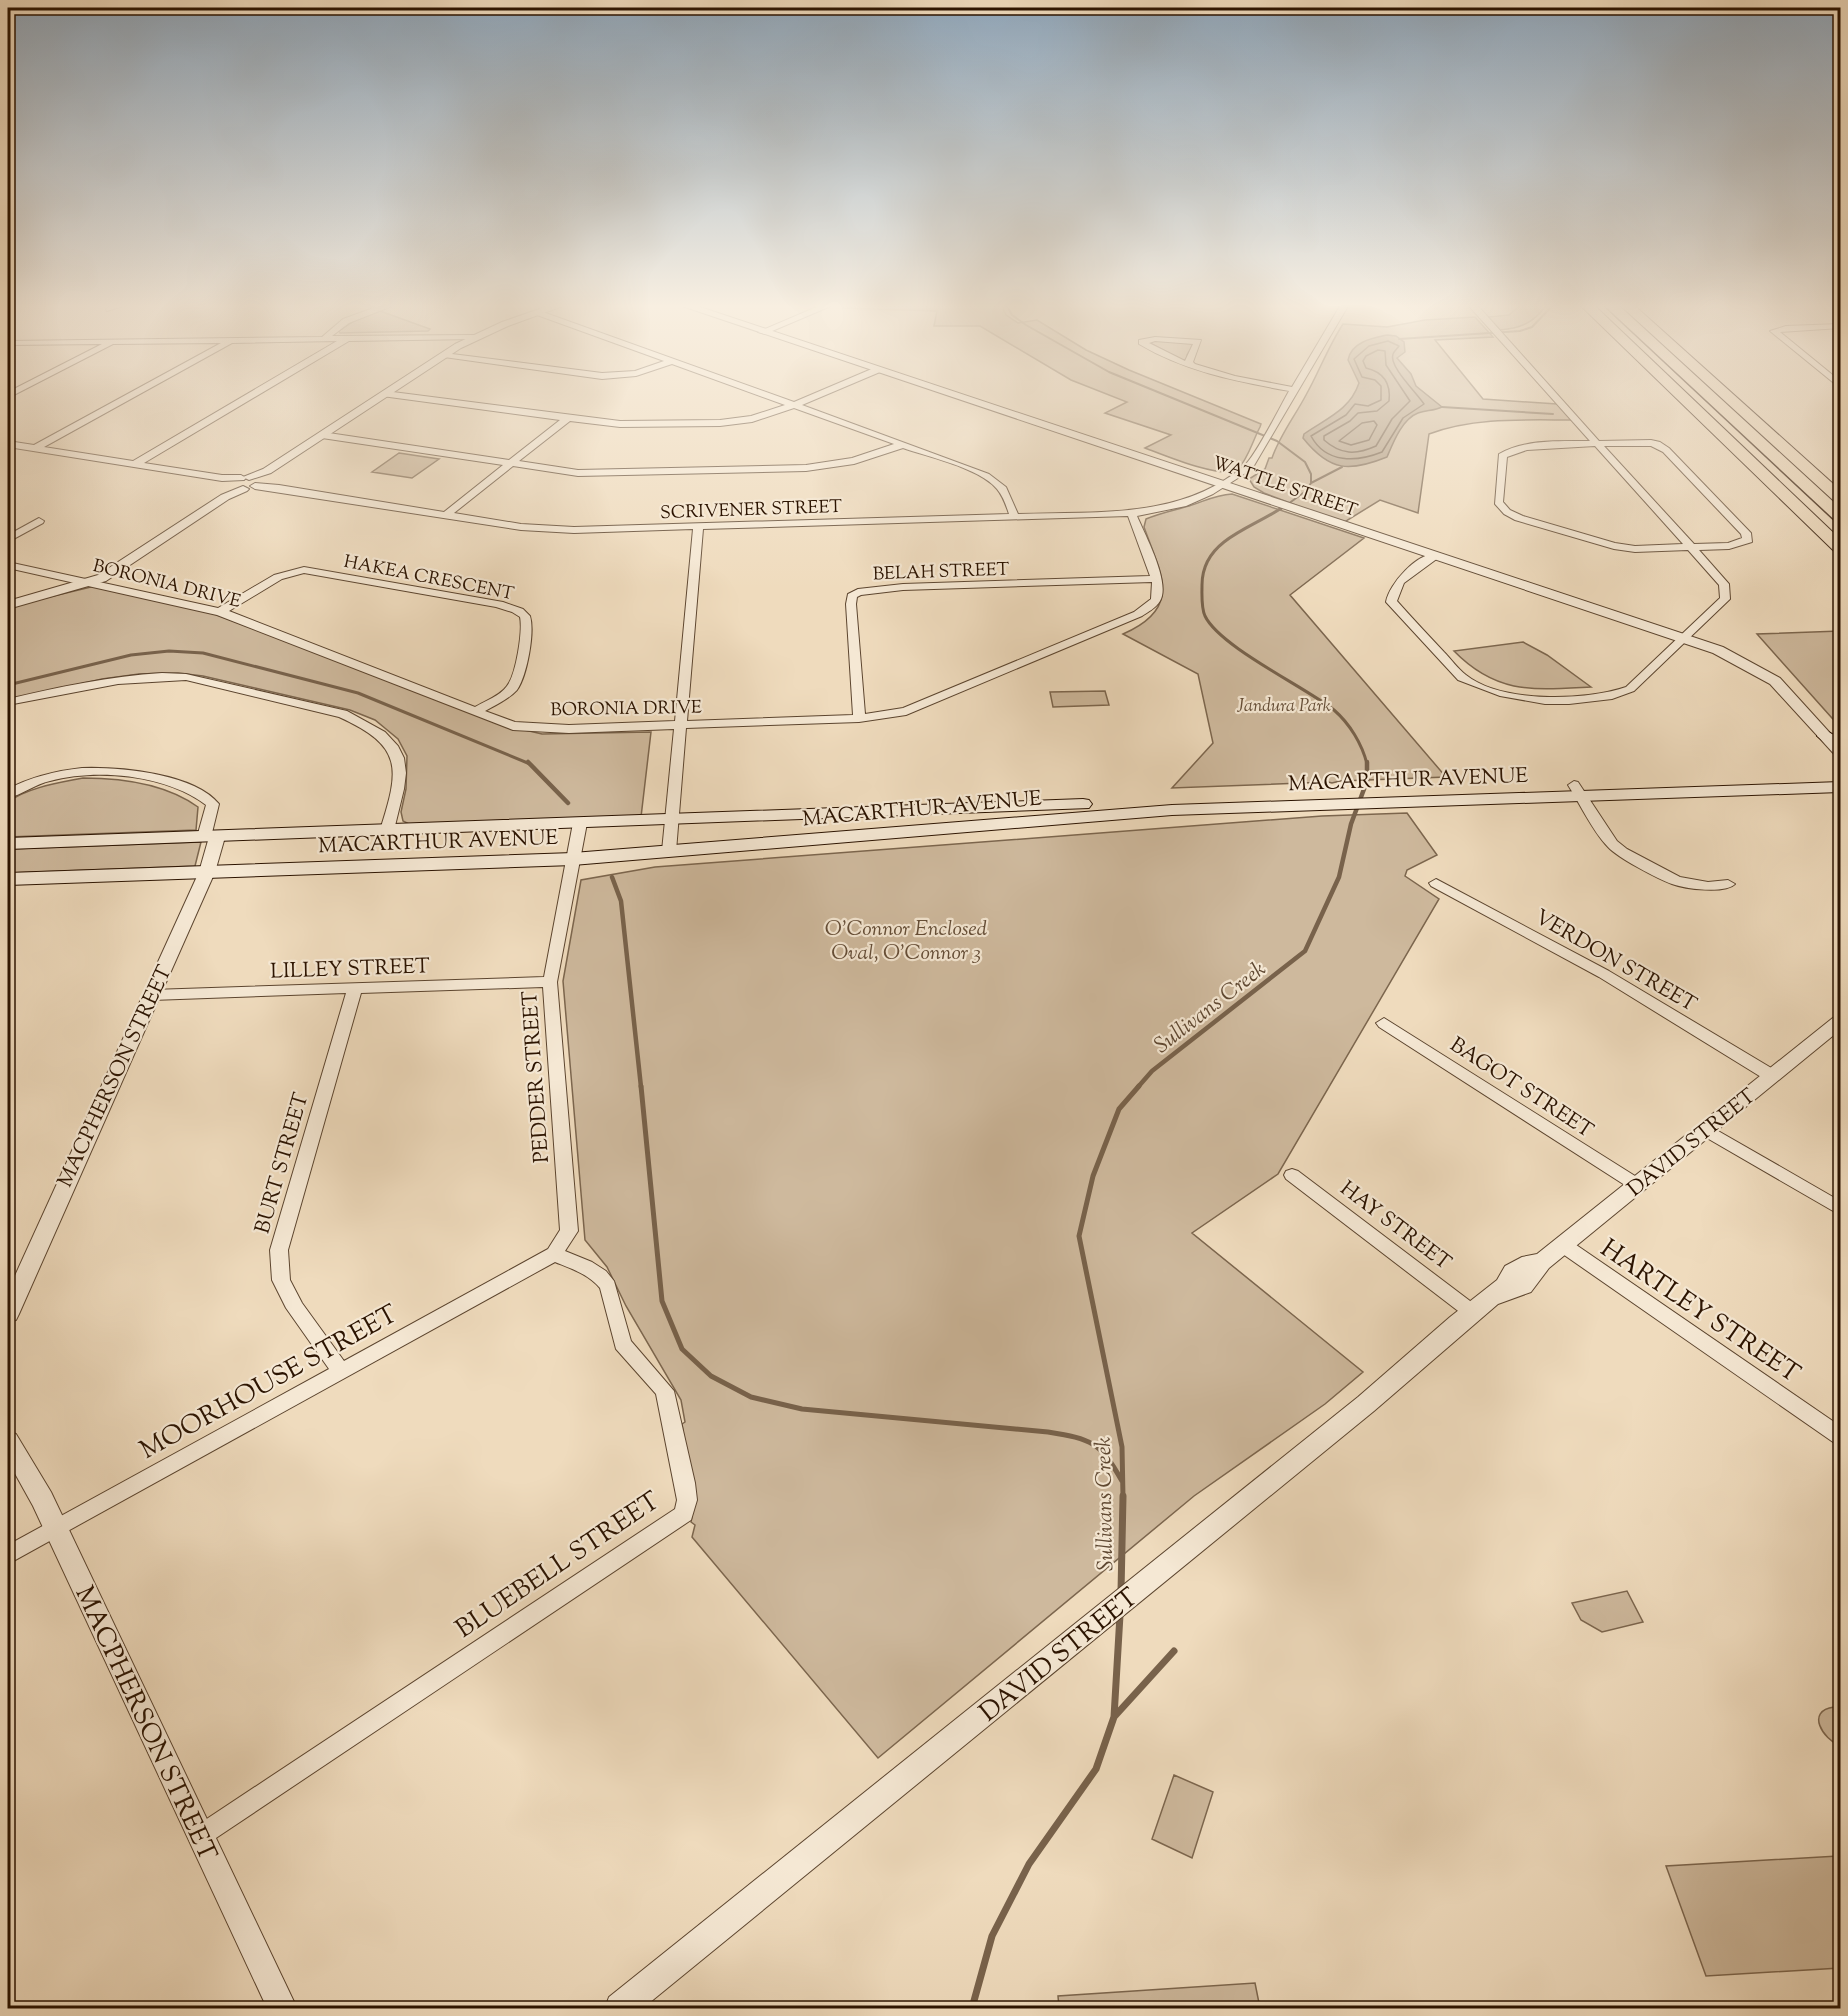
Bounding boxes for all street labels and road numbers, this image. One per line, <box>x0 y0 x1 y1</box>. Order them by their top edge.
street label: WATTLE STREET <box>1208 451 1361 525</box>
street label: SCRIVENER STREET <box>660 495 843 527</box>
street label: HAKEA CRESCENT <box>341 550 516 608</box>
street label: BORONIA DRIVE <box>90 554 243 616</box>
street label: BELAH STREET <box>872 558 1010 588</box>
street label: BORONIA DRIVE <box>550 696 702 724</box>
street label: MACARTHUR AVENUE <box>1288 762 1529 800</box>
street label: MACARTHUR AVENUE <box>801 785 1043 835</box>
street label: MACARTHUR AVENUE <box>318 824 559 862</box>
street label: VERDON STREET <box>1528 903 1702 1021</box>
street label: LILLEY STREET <box>270 952 431 988</box>
street label: MACPHERSON STREET <box>51 961 181 1193</box>
street label: PEDDER STREET <box>516 990 558 1164</box>
street label: BAGOT STREET <box>1443 1031 1599 1146</box>
street label: DAVID STREET <box>1622 1082 1763 1205</box>
street label: BURT STREET <box>248 1089 317 1238</box>
street label: HAY STREET <box>1333 1175 1457 1279</box>
street label: HARTLEY STREET <box>1592 1231 1807 1393</box>
street label: MOORHOUSE STREET <box>134 1297 405 1470</box>
street label: BLUEBELL STREET <box>449 1484 668 1648</box>
street label: MACPHERSON STREET <box>65 1580 225 1868</box>
street label: DAVID STREET <box>972 1580 1147 1732</box>

